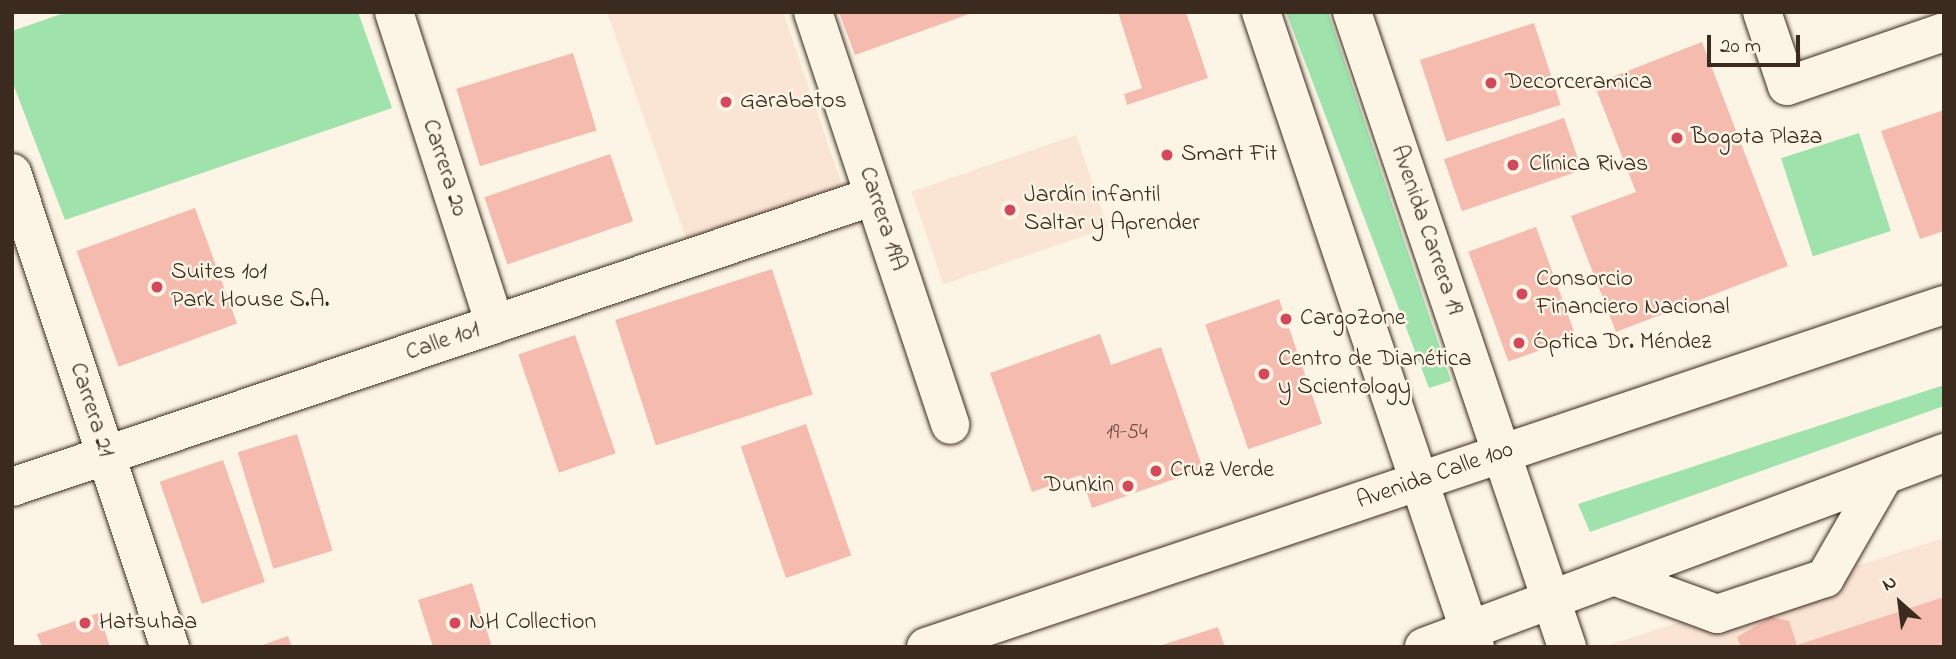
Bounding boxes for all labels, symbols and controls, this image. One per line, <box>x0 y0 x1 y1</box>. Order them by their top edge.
scale bar <box>1711 21 1804 65</box>
text: 20 m <box>1720 32 1761 62</box>
place label: Decorceramica <box>1505 69 1652 97</box>
marker: Decorceramica <box>1483 75 1499 91</box>
place label: Garabatos <box>740 88 847 116</box>
marker: Garabatos <box>718 94 734 110</box>
street label: Carrera 20 <box>415 116 473 220</box>
place label: Bogota Plaza <box>1691 124 1822 152</box>
marker: Bogota Plaza <box>1669 130 1685 146</box>
place label: Smart Fit <box>1181 141 1277 169</box>
street label: Avenida Carrera 19 <box>1384 142 1468 318</box>
marker: Smart Fit <box>1159 147 1175 163</box>
place label: Clínica Rivas <box>1529 151 1648 179</box>
marker: Clínica Rivas <box>1503 155 1523 175</box>
street label: Carrera 19A <box>852 163 912 275</box>
place label: Jardín infantil Saltar y Aprender <box>1024 182 1200 238</box>
marker: Jardín infantil Saltar y Aprender <box>1002 202 1018 218</box>
place label: Suites 101 Park House S.A. <box>171 259 329 315</box>
place label: Consorcio Financiero Nacional <box>1536 266 1730 322</box>
marker: Suites 101 Park House S.A. <box>149 279 165 295</box>
marker: Consorcio Financiero Nacional <box>1514 286 1530 302</box>
place label: CargoZone <box>1300 305 1406 333</box>
marker: CargoZone <box>1278 311 1294 327</box>
street label: Calle 101 <box>402 316 484 368</box>
place label: Óptica Dr. Méndez <box>1533 329 1711 357</box>
marker: Óptica Dr. Méndez <box>1511 335 1527 351</box>
place label: Centro de Dianética y Scientology <box>1278 346 1471 402</box>
street label: Carrera 21 <box>62 359 120 461</box>
marker: Centro de Dianética y Scientology <box>1256 366 1272 382</box>
house number: 19-54 <box>1106 420 1148 446</box>
street label: Avenida Calle 100 <box>1353 436 1517 516</box>
place label: Cruz Verde <box>1170 457 1274 485</box>
marker: Cruz Verde <box>1148 463 1164 479</box>
place label: Dunkin <box>1044 472 1114 500</box>
marker: Dunkin <box>1120 478 1136 494</box>
north arrow <box>1865 568 1935 638</box>
text: N <box>1878 569 1902 599</box>
place label: Hatsuhaa <box>99 609 197 637</box>
place label: NH Collection <box>469 609 596 637</box>
marker: Hatsuhaa <box>77 615 93 631</box>
marker: NH Collection <box>447 615 463 631</box>

